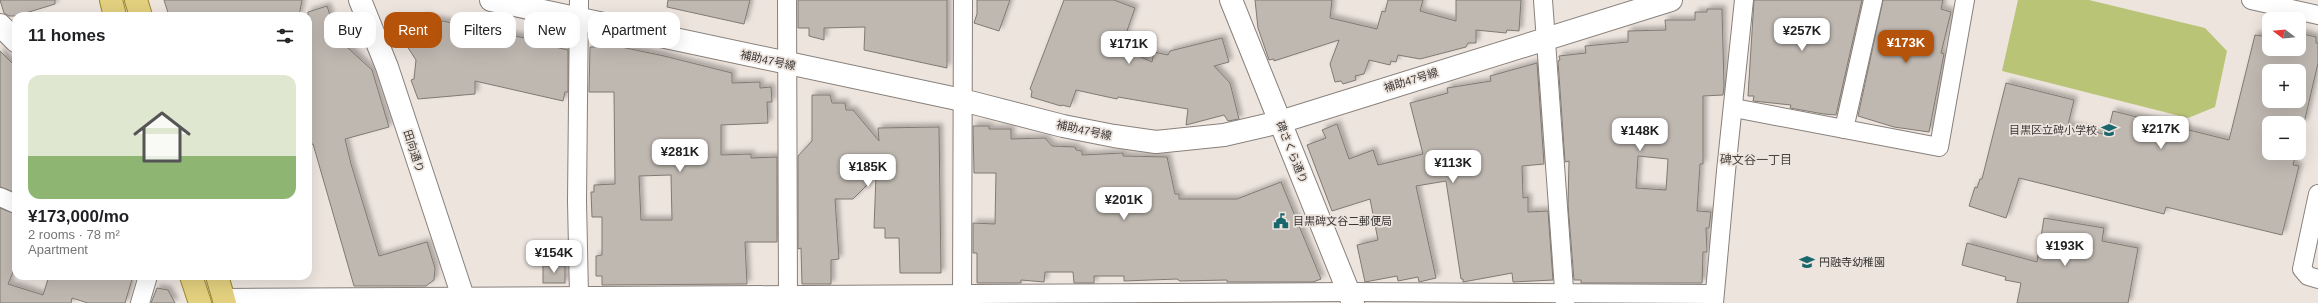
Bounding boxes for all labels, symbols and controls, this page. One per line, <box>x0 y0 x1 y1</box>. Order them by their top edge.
chip: Buy <box>324 12 376 48</box>
chip: Rent <box>384 12 442 48</box>
chip: Filters <box>450 12 516 48</box>
chip: New <box>524 12 580 48</box>
chip: Apartment <box>588 12 680 48</box>
north arrow <box>2262 12 2306 56</box>
map controls <box>2262 12 2306 160</box>
pin: ¥257K <box>1774 18 1830 52</box>
text: ¥257K <box>1783 23 1821 38</box>
icon: filters <box>274 25 296 47</box>
text: 11 homes <box>28 26 106 45</box>
pin: ¥173K <box>1878 30 1934 64</box>
pin: ¥171K <box>1101 31 1157 65</box>
text: ¥173K <box>1887 35 1925 50</box>
text: ¥171K <box>1110 36 1148 51</box>
street label: 補助47号線 <box>739 48 797 72</box>
button: + <box>2262 64 2306 108</box>
street label: 補助47号線 <box>1382 66 1440 94</box>
icon: home <box>126 101 198 173</box>
pin: ¥217K <box>2133 116 2189 150</box>
button: − <box>2262 116 2306 160</box>
street label: 補助47号線 <box>1055 118 1113 142</box>
pin: ¥148K <box>1612 118 1668 152</box>
street label: 碑さくら通り <box>1274 119 1310 185</box>
school or university icon: 目黒区立碑小学校 <box>2100 121 2118 139</box>
text: ¥217K <box>2142 121 2180 136</box>
text: ¥148K <box>1621 123 1659 138</box>
place label: 目黒区立碑小学校 <box>2009 124 2097 136</box>
street label: 田向通り <box>401 128 427 174</box>
pin: ¥281K <box>652 139 708 173</box>
text: ¥281K <box>661 144 699 159</box>
pin: ¥113K <box>1425 150 1481 184</box>
district label: 碑文谷一丁目 <box>1720 153 1792 167</box>
pin: ¥185K <box>840 154 896 188</box>
text: ¥113K <box>1434 155 1472 170</box>
text: ¥185K <box>849 159 887 174</box>
pin: ¥201K <box>1096 187 1152 221</box>
text: ¥201K <box>1105 192 1143 207</box>
text: ¥173,000/mo <box>28 207 129 226</box>
public building icon: 目黒碑文谷二郵便局 <box>1272 212 1290 230</box>
place label: 目黒碑文谷二郵便局 <box>1293 215 1392 227</box>
text: 2 rooms · 78 m² <box>28 227 120 242</box>
pin: ¥193K <box>2037 233 2093 267</box>
text: ¥193K <box>2046 238 2084 253</box>
pin: ¥154K <box>526 240 582 274</box>
text: Apartment <box>28 242 88 257</box>
text: ¥154K <box>535 245 573 260</box>
school or university icon: 円融寺幼稚園 <box>1798 253 1816 271</box>
place label: 円融寺幼稚園 <box>1819 256 1885 268</box>

